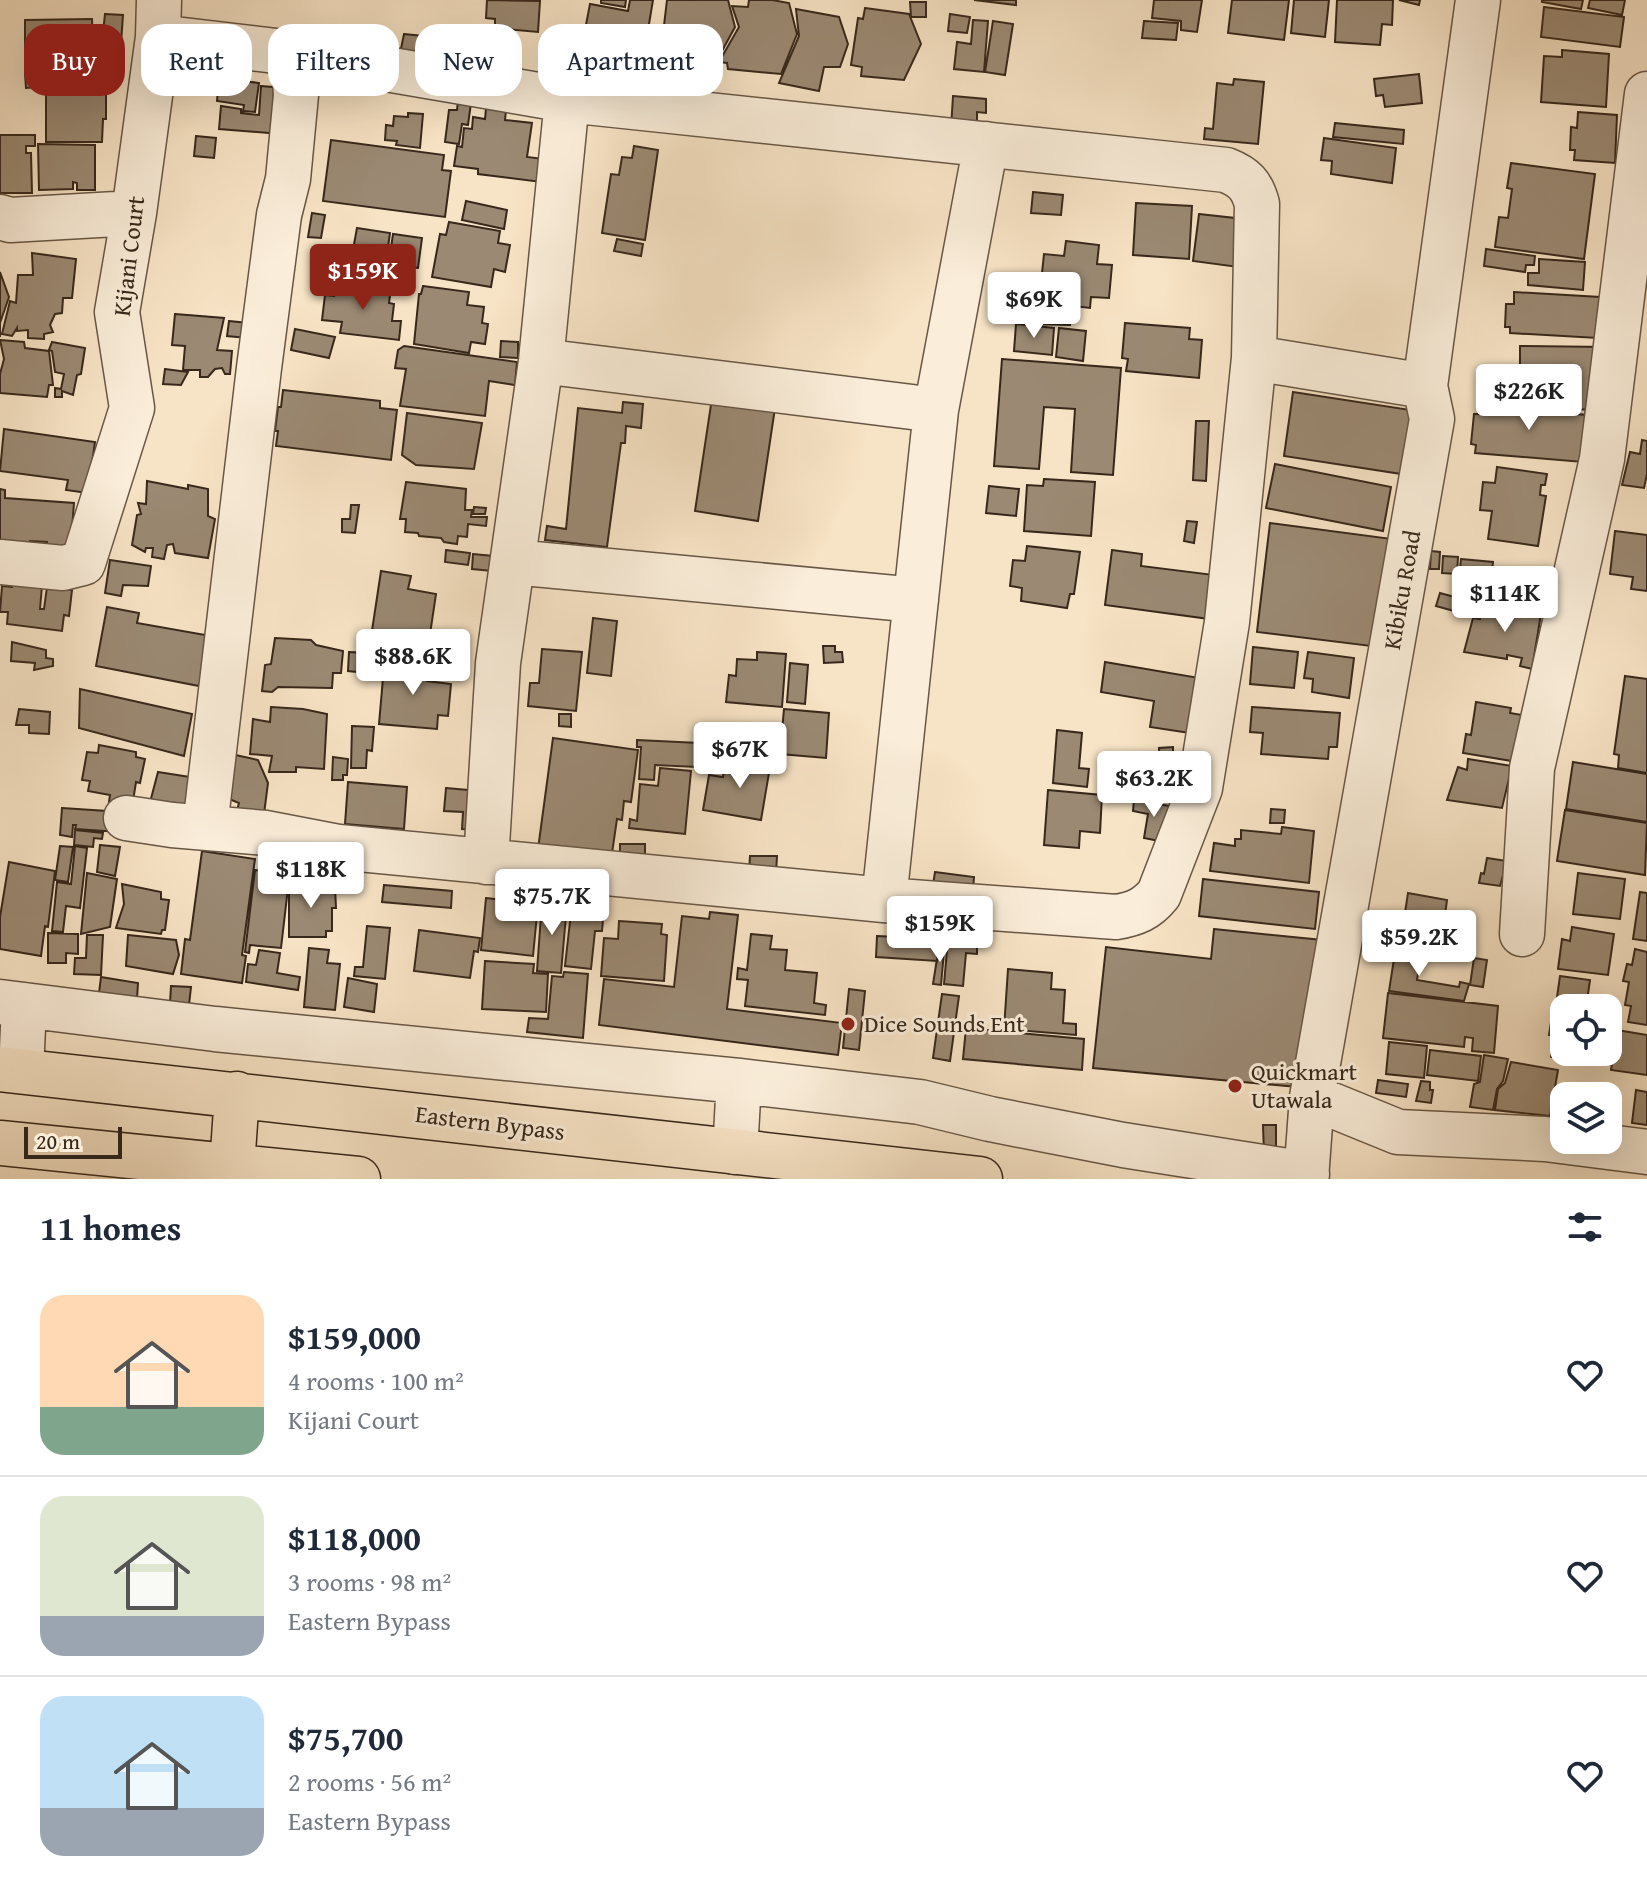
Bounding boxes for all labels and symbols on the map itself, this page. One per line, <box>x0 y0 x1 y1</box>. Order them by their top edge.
street label: Kijani Court <box>104 193 153 318</box>
pin: $159K <box>307 244 419 312</box>
pin: $69K <box>987 272 1081 340</box>
pin: $226K <box>1473 364 1585 432</box>
street label: Kibiku Road <box>1374 527 1429 652</box>
pin: $114K <box>1449 566 1561 634</box>
pin: $88.6K <box>348 629 478 697</box>
pin: $67K <box>693 722 787 790</box>
pin: $63.2K <box>1089 751 1219 819</box>
pin: $118K <box>255 842 367 910</box>
pin: $75.7K <box>487 869 617 937</box>
pin: $159K <box>884 896 996 964</box>
pin: $59.2K <box>1354 910 1484 978</box>
place label: Dice Sounds Ent <box>864 1006 1025 1041</box>
marker: Dice Sounds Ent <box>839 1015 857 1033</box>
place label: Quickmart Utawala <box>1251 1054 1358 1117</box>
marker: Quickmart Utawala <box>1226 1077 1244 1095</box>
street label: Eastern Bypass <box>413 1096 567 1149</box>
scale bar <box>24 1123 122 1159</box>

